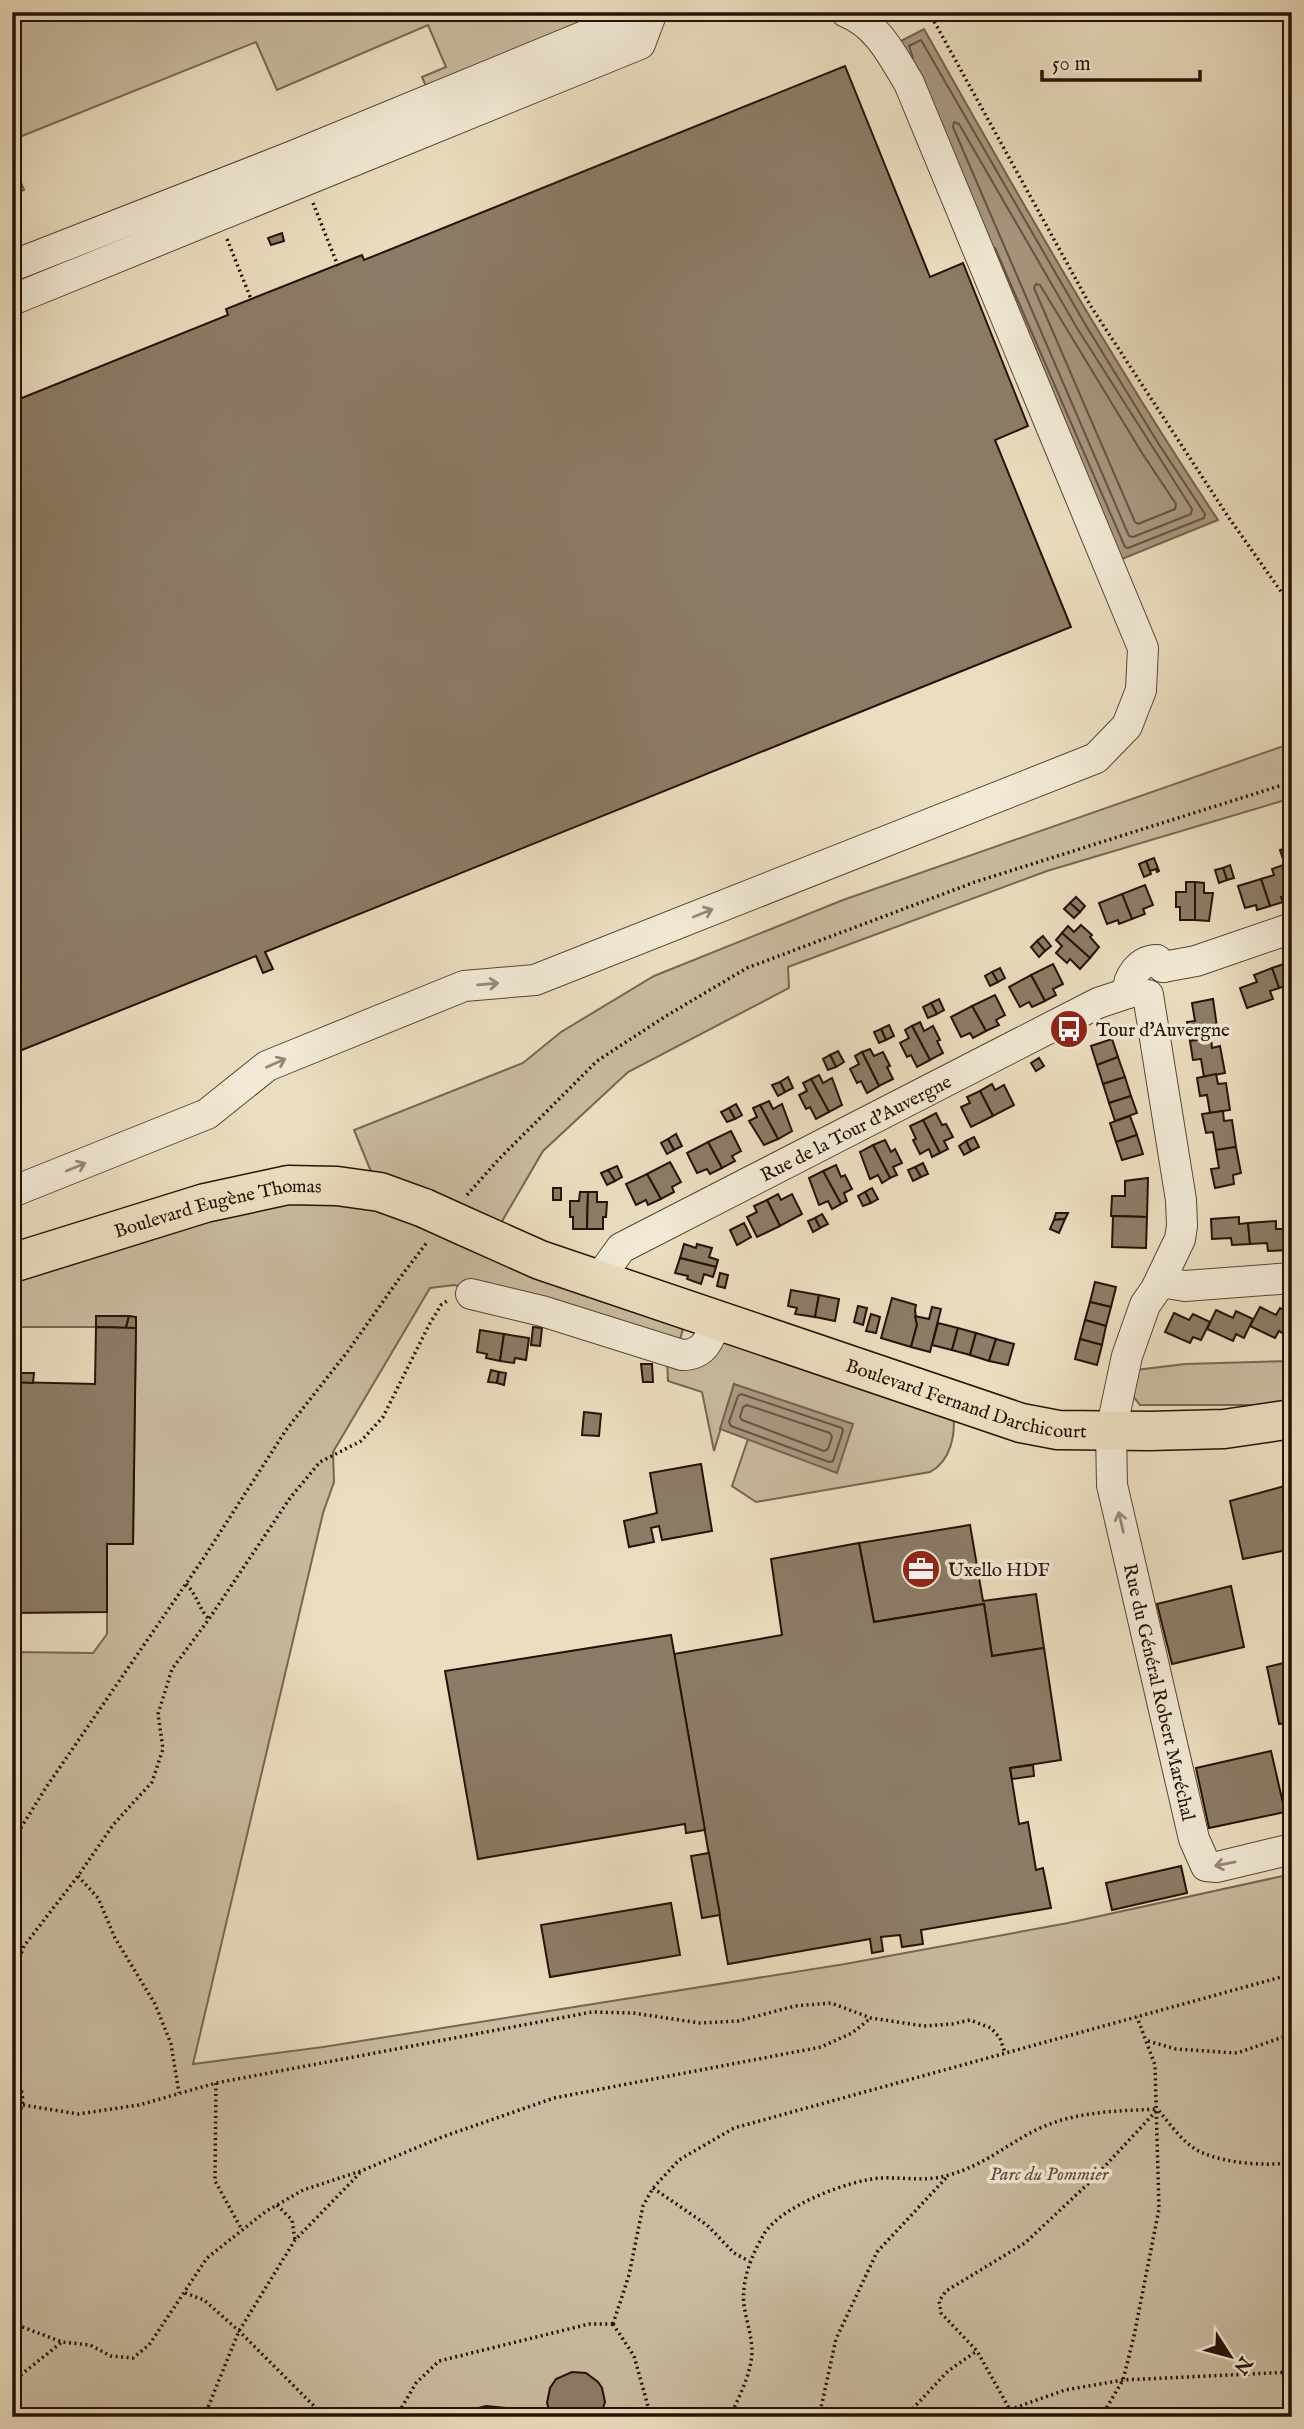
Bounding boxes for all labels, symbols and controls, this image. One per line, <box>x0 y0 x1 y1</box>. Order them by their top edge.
scale bar <box>1042 38 1199 82</box>
text: 50 m <box>1052 51 1091 78</box>
one-way arrow <box>691 906 713 919</box>
one-way arrow <box>476 977 499 990</box>
bus stop icon: Tour d'Auvergne <box>1048 1008 1090 1050</box>
place label: Tour d'Auvergne <box>1096 1019 1230 1043</box>
one-way arrow <box>264 1056 286 1069</box>
street label: Rue de la Tour d'Auvergne <box>757 1070 956 1188</box>
one-way arrow <box>64 1159 86 1172</box>
street label: Boulevard Eugène Thomas <box>112 1174 322 1244</box>
street label: Boulevard Fernand Darchicourt <box>842 1354 1087 1444</box>
one-way arrow <box>1114 1511 1127 1534</box>
office icon: Uxello HDF <box>900 1548 942 1590</box>
place label: Uxello HDF <box>948 1559 1050 1583</box>
street label: Rue du Général Robert Maréchal <box>1117 1562 1200 1824</box>
one-way arrow <box>1214 1858 1237 1872</box>
park label: Parc du Pommier <box>990 2163 1110 2187</box>
north arrow <box>1196 2320 1266 2390</box>
text: N <box>1227 2350 1257 2379</box>

